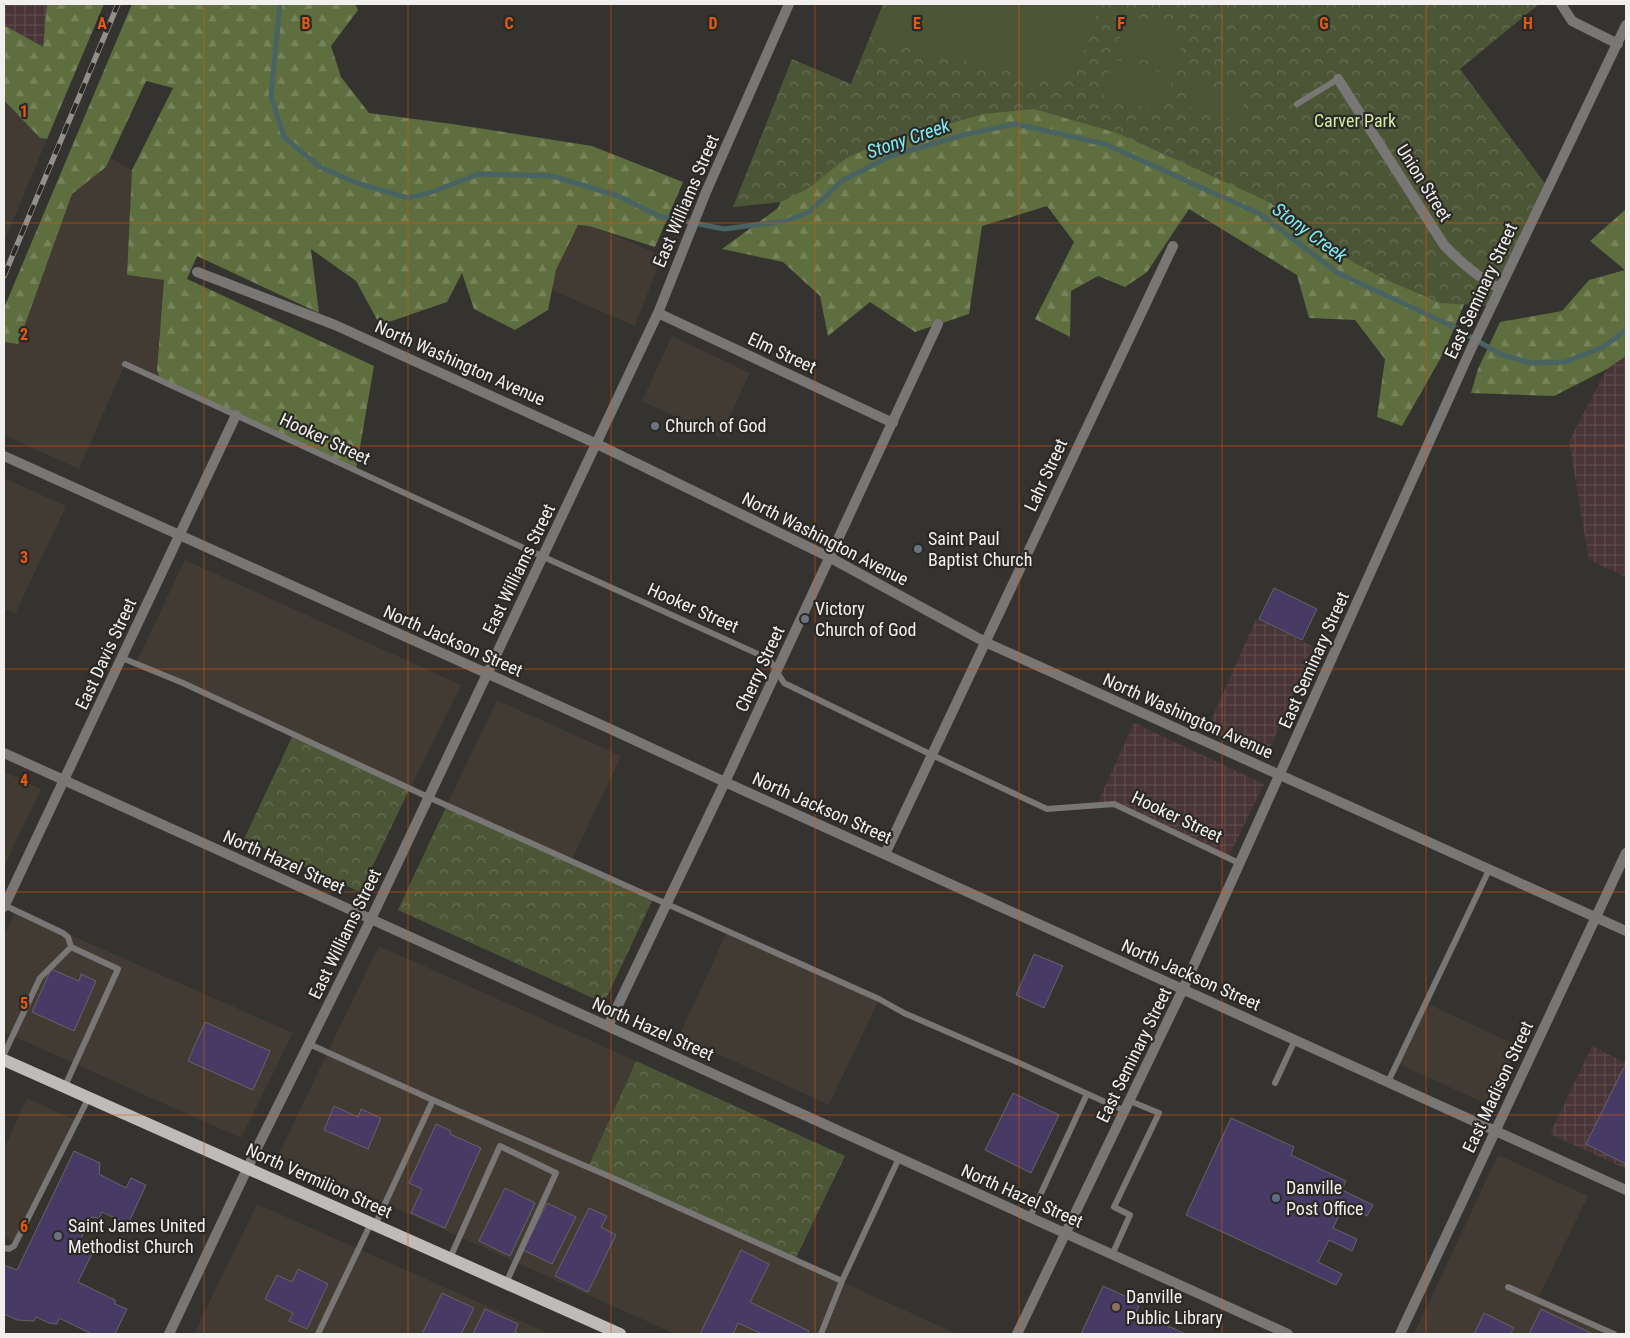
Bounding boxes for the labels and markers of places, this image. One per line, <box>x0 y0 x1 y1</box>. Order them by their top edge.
place label: Church of God <box>665 415 767 436</box>
marker: Church of God <box>649 420 661 432</box>
place label: Saint Paul Baptist Church <box>928 528 1032 570</box>
marker: Saint Paul Baptist Church <box>912 543 924 555</box>
place label: Victory Church of God <box>815 598 917 640</box>
marker: Victory Church of God <box>799 613 811 625</box>
place label: Danville Post Office <box>1286 1177 1364 1219</box>
marker: Danville Post Office <box>1270 1192 1282 1204</box>
place label: Saint James United Methodist Church <box>68 1215 206 1257</box>
marker: Saint James United Methodist Church <box>52 1230 64 1242</box>
place label: Danville Public Library <box>1126 1286 1223 1328</box>
marker: Danville Public Library <box>1110 1301 1122 1313</box>

